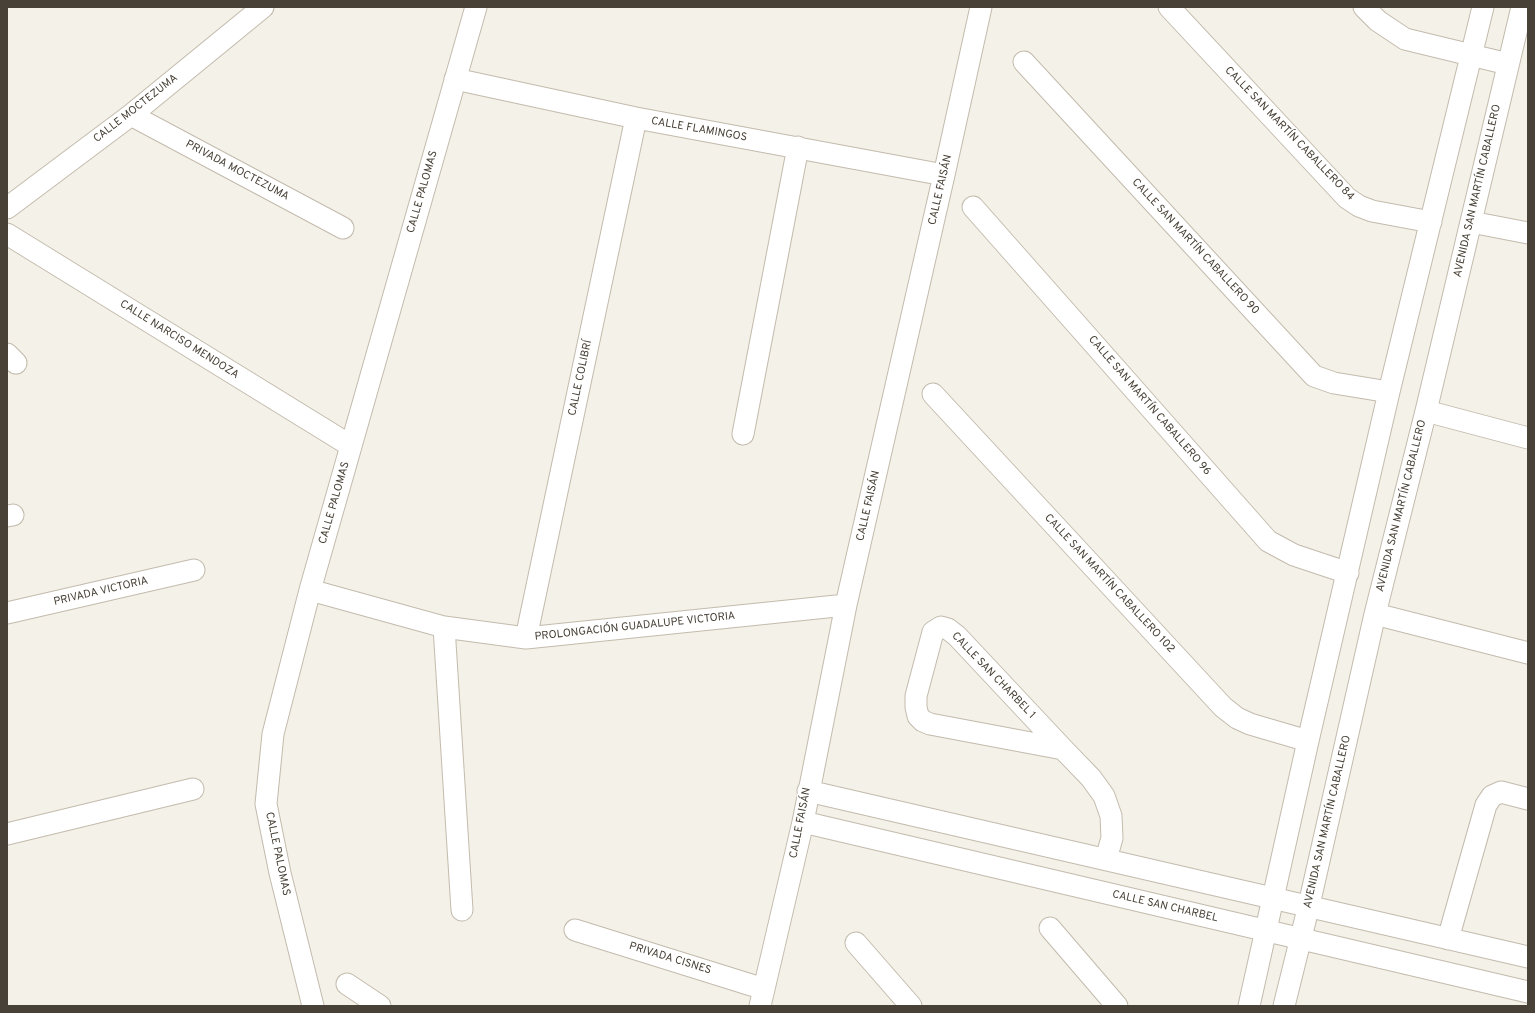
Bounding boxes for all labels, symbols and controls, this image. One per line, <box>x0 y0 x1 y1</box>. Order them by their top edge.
street label: CALLE SAN MARTÍN CABALLERO 84 <box>1221 64 1357 204</box>
street label: CALLE MOCTEZUMA <box>91 72 181 146</box>
street label: AVENIDA SAN MARTÍN CABALLERO <box>1452 103 1504 279</box>
street label: CALLE FLAMINGOS <box>650 115 748 145</box>
street label: PRIVADA MOCTEZUMA <box>183 138 291 204</box>
street label: CALLE PALOMAS <box>405 149 441 235</box>
street label: CALLE FAISÁN <box>926 153 956 227</box>
street label: CALLE SAN MARTÍN CABALLERO 90 <box>1129 176 1261 318</box>
street label: CALLE NARCISO MENDOZA <box>117 298 241 382</box>
street label: CALLE SAN MARTÍN CABALLERO 96 <box>1085 334 1213 478</box>
street label: CALLE COLIBRÍ <box>567 339 595 417</box>
street label: AVENIDA SAN MARTÍN CABALLERO <box>1374 419 1430 593</box>
street label: CALLE PALOMAS <box>317 460 353 546</box>
street label: CALLE FAISÁN <box>854 469 884 543</box>
street label: CALLE SAN MARTÍN CABALLERO 102 <box>1041 512 1177 656</box>
street label: PRIVADA VICTORIA <box>52 575 150 609</box>
street label: PROLONGACIÓN GUADALUPE VICTORIA <box>534 610 736 644</box>
street label: CALLE SAN CHARBEL 1 <box>948 630 1038 722</box>
street label: AVENIDA SAN MARTÍN CABALLERO <box>1302 734 1354 910</box>
street label: CALLE FAISÁN <box>788 786 814 860</box>
street label: CALLE PALOMAS <box>262 811 292 897</box>
street label: CALLE SAN CHARBEL <box>1111 888 1219 926</box>
street label: PRIVADA CISNES <box>627 940 713 978</box>

